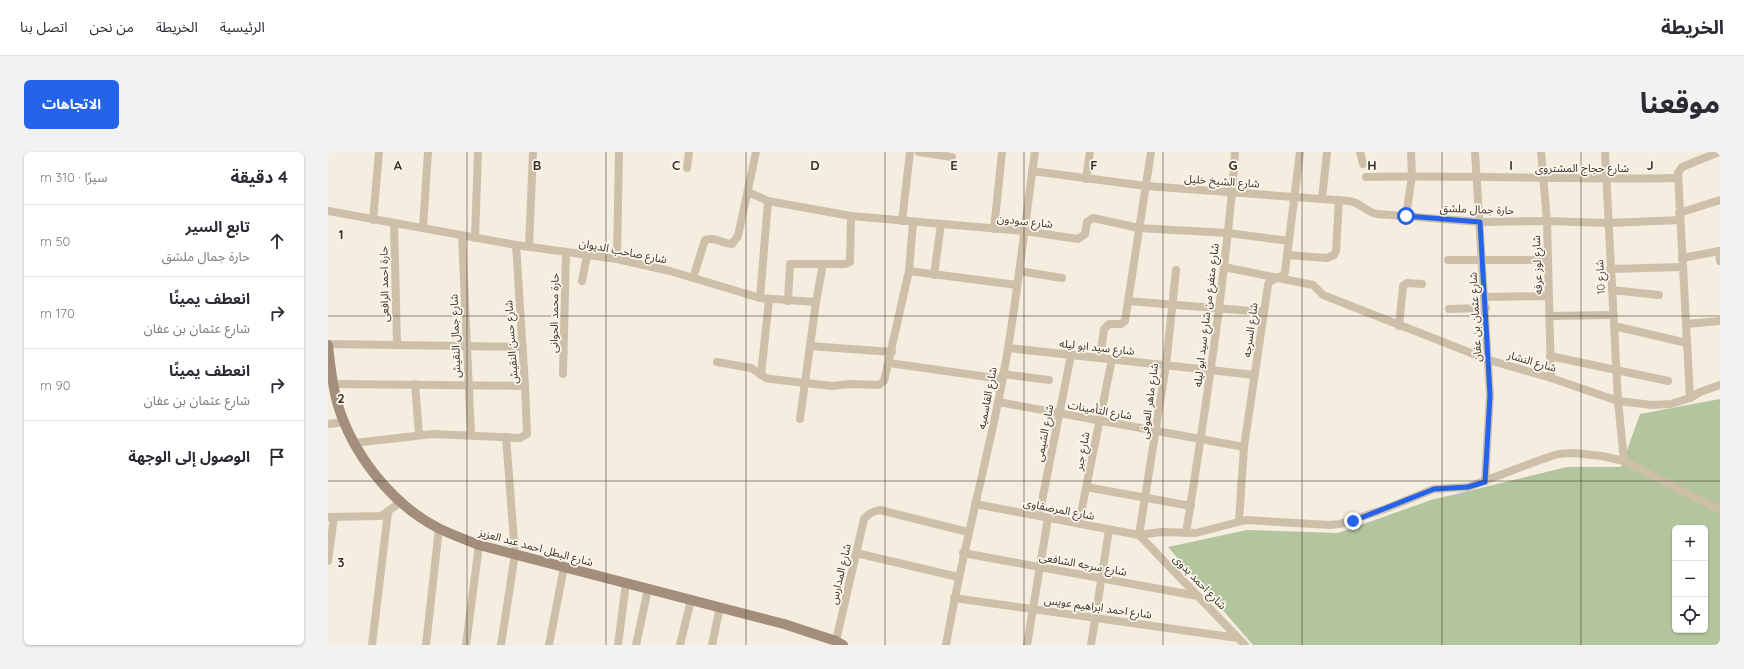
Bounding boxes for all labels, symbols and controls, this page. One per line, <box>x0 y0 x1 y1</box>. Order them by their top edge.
text: الخريطة <box>1661 15 1724 39</box>
text: اتصل بنا <box>20 18 68 36</box>
text: من نحن <box>90 18 134 36</box>
text: الخريطة <box>156 18 198 36</box>
text: الرئيسية <box>220 18 265 36</box>
button: الاتجاهات <box>24 80 119 129</box>
text: موقعنا <box>1640 85 1720 120</box>
text: A <box>394 157 403 173</box>
text: B <box>533 157 541 173</box>
text: C <box>672 157 680 173</box>
text: D <box>810 157 820 173</box>
text: E <box>950 157 958 173</box>
text: F <box>1090 157 1098 173</box>
text: G <box>1228 157 1238 173</box>
text: H <box>1367 157 1377 173</box>
text: I <box>1509 157 1513 173</box>
text: J <box>1646 157 1654 173</box>
street label: شارع حجاج المشتروى <box>1535 161 1629 176</box>
text: 4 دقيقة <box>230 166 288 187</box>
text: سيرًا · 310 m <box>40 169 107 185</box>
street label: شارع الشيخ خليل <box>1184 171 1260 192</box>
street label: حارة جمال ملشق <box>1439 201 1515 217</box>
route start <box>1397 207 1415 225</box>
street label: شارع سودون <box>996 211 1054 232</box>
text: تابع السير <box>186 217 250 236</box>
text: 1 <box>338 226 344 242</box>
icon: ahead <box>266 230 288 252</box>
text: 50 m <box>40 233 70 249</box>
street label: شارع لوز عرفه <box>1529 235 1546 295</box>
street label: شارع صاحب الديوان <box>578 236 668 267</box>
street label: شارع متفرع من شارع سيد ابو ليله <box>1190 242 1223 388</box>
street label: حارة احمد الرافعى <box>376 245 392 322</box>
text: حارة جمال ملشق <box>162 248 250 264</box>
street label: شارع 10 <box>1592 259 1609 295</box>
street label: شارع عثمان بن عفان <box>1466 271 1485 362</box>
street label: حارة محمد الحوانى <box>546 272 562 353</box>
text: انعطف يمينًا <box>169 289 250 308</box>
street label: شارع جمال النقيش <box>447 293 464 378</box>
street label: شارع حسن النقيش <box>501 299 522 384</box>
street label: شارع السرجه <box>1239 301 1262 358</box>
icon: right <box>266 302 288 324</box>
text: 170 m <box>40 305 75 321</box>
text: شارع عثمان بن عفان <box>144 320 250 336</box>
street label: شارع سيد ابو ليله <box>1059 336 1136 359</box>
street label: شارع النشار <box>1505 347 1558 376</box>
text: انعطف يمينًا <box>169 361 250 380</box>
street label: شارع ماهر العوفى <box>1137 362 1162 440</box>
street label: شارع القاسميه <box>974 365 1001 430</box>
icon: right <box>266 374 288 396</box>
text: 90 m <box>40 377 70 393</box>
text: 2 <box>337 390 345 406</box>
text: شارع عثمان بن عفان <box>144 392 250 408</box>
street label: شارع التأمينات <box>1067 397 1134 424</box>
street label: شارع الشيمى <box>1032 403 1057 463</box>
street label: شارع جبر <box>1071 430 1094 473</box>
icon: arrive <box>266 446 288 468</box>
text: الوصول إلى الوجهة <box>128 447 250 466</box>
street label: شارع المرصفاوى <box>1022 495 1096 524</box>
route end <box>1344 512 1362 530</box>
street label: شارع البطل احمد عبد العزيز <box>476 525 595 570</box>
map controls <box>1672 525 1708 633</box>
button: + <box>1672 525 1708 561</box>
street label: شارع المدارس <box>826 542 855 606</box>
street label: شارع سرجه الشافعى <box>1038 549 1128 580</box>
street label: شارع احمد بدوى <box>1170 552 1230 613</box>
text: 3 <box>338 554 345 570</box>
button: − <box>1672 561 1708 597</box>
street label: شارع احمد ابراهيم عويس <box>1043 593 1153 624</box>
button: locate <box>1672 597 1708 633</box>

